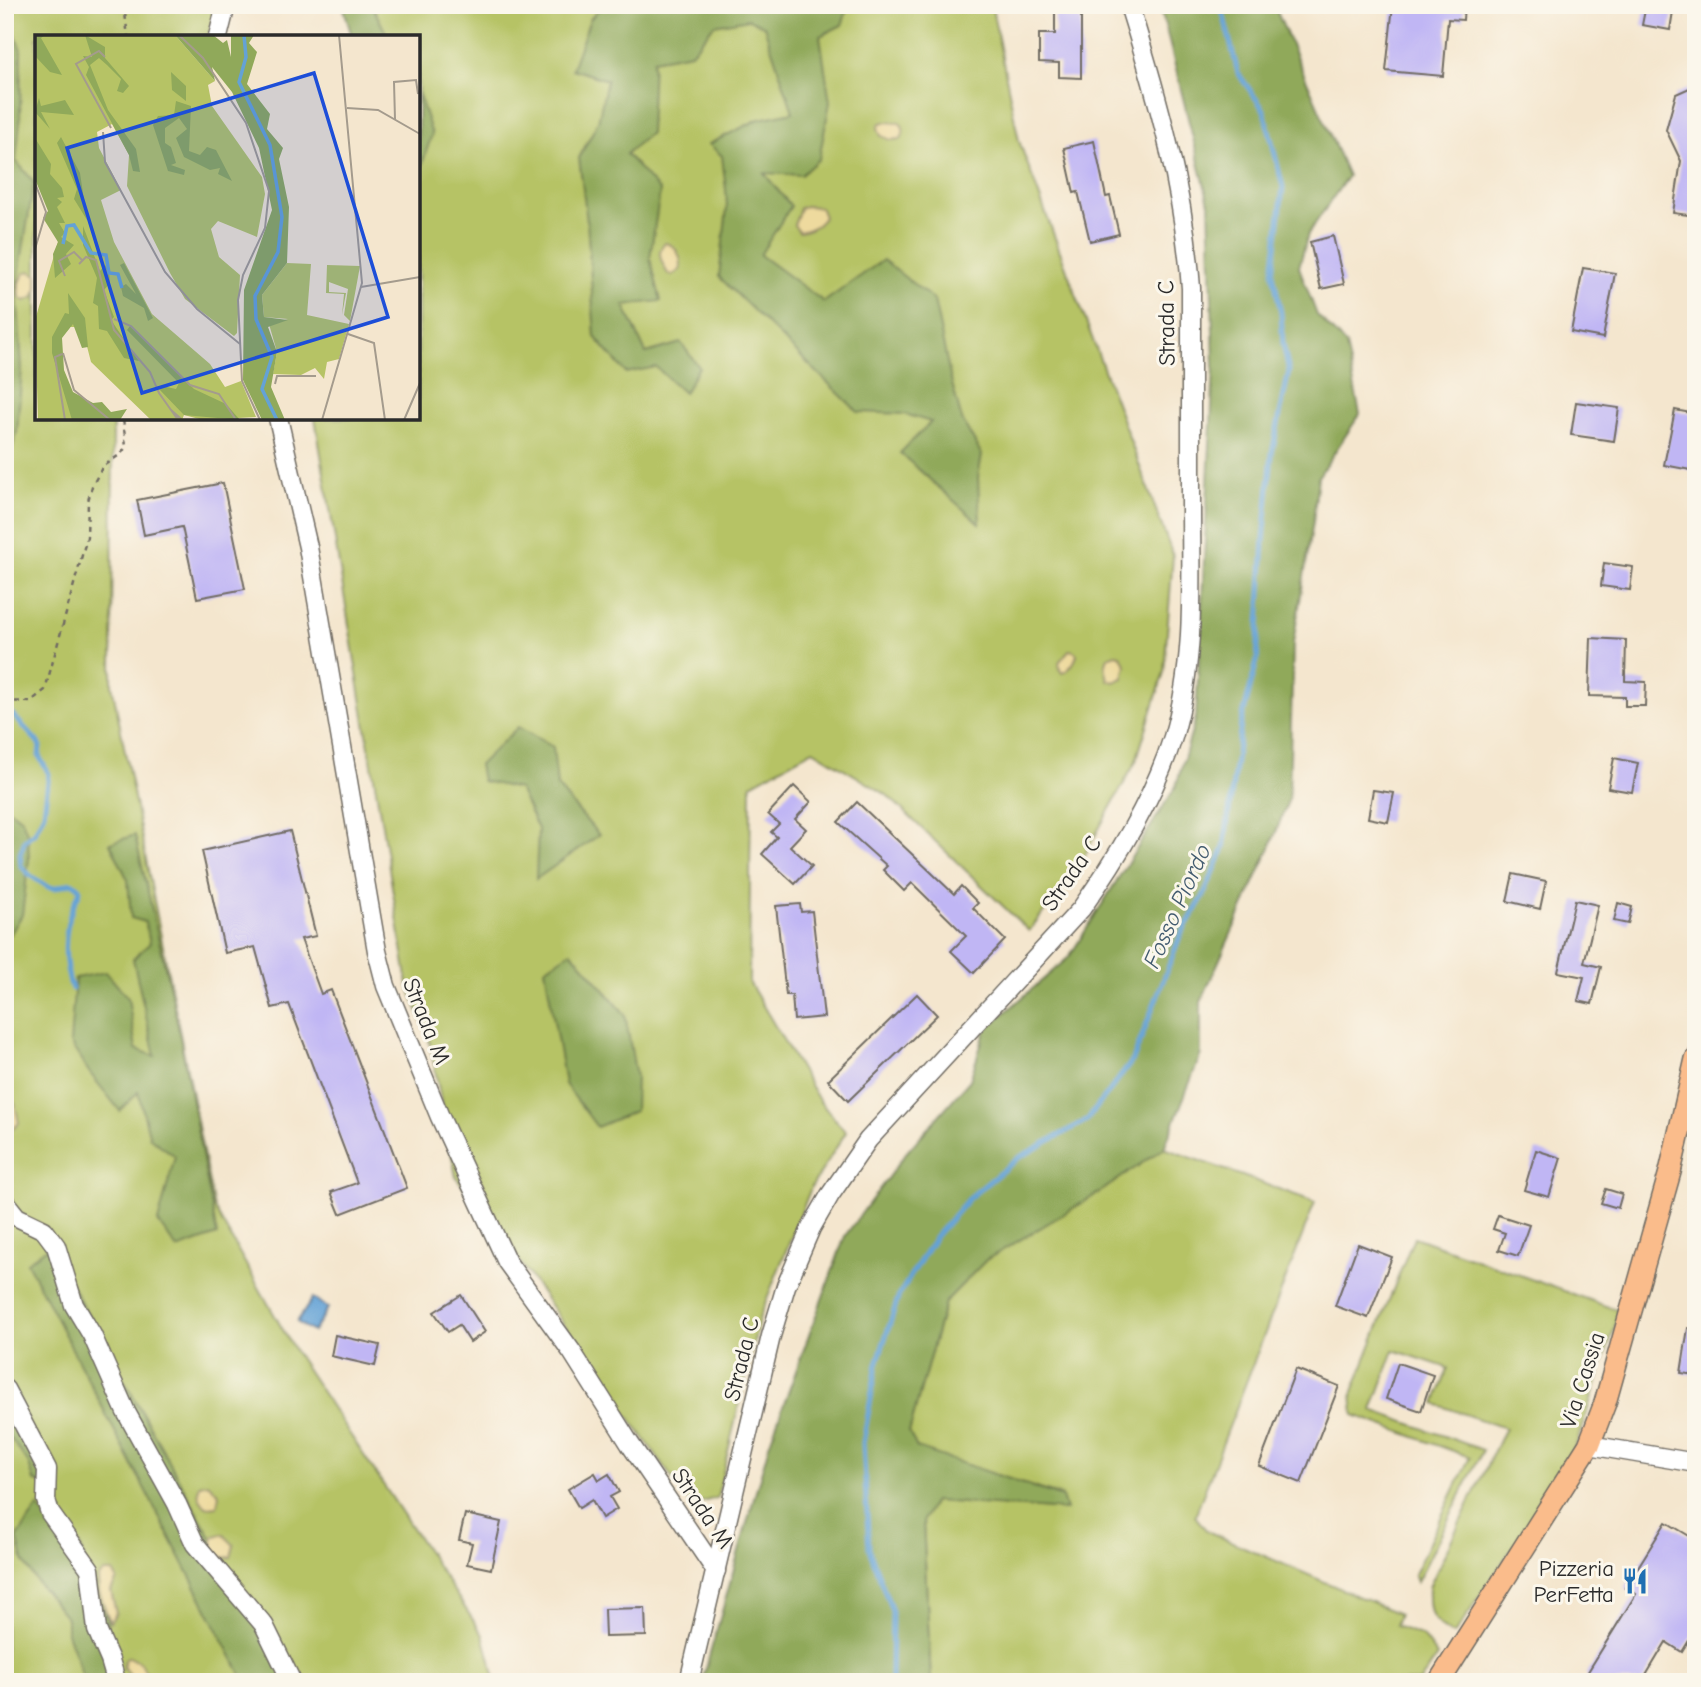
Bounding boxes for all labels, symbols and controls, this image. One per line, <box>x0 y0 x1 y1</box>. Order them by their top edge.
inset map <box>35 35 420 420</box>
street label: Strada C <box>1152 280 1181 366</box>
street label: Strada C <box>1036 830 1107 916</box>
water label: Fosso Piordo <box>1137 840 1217 972</box>
street label: Strada M <box>397 974 456 1068</box>
street label: Strada C <box>718 1314 765 1404</box>
street label: Via Cassia <box>1554 1329 1611 1432</box>
street label: Strada M <box>666 1463 739 1553</box>
place label: Pizzeria PerFetta <box>1534 1555 1614 1608</box>
restaurant icon: Pizzeria PerFetta <box>1620 1566 1650 1596</box>

